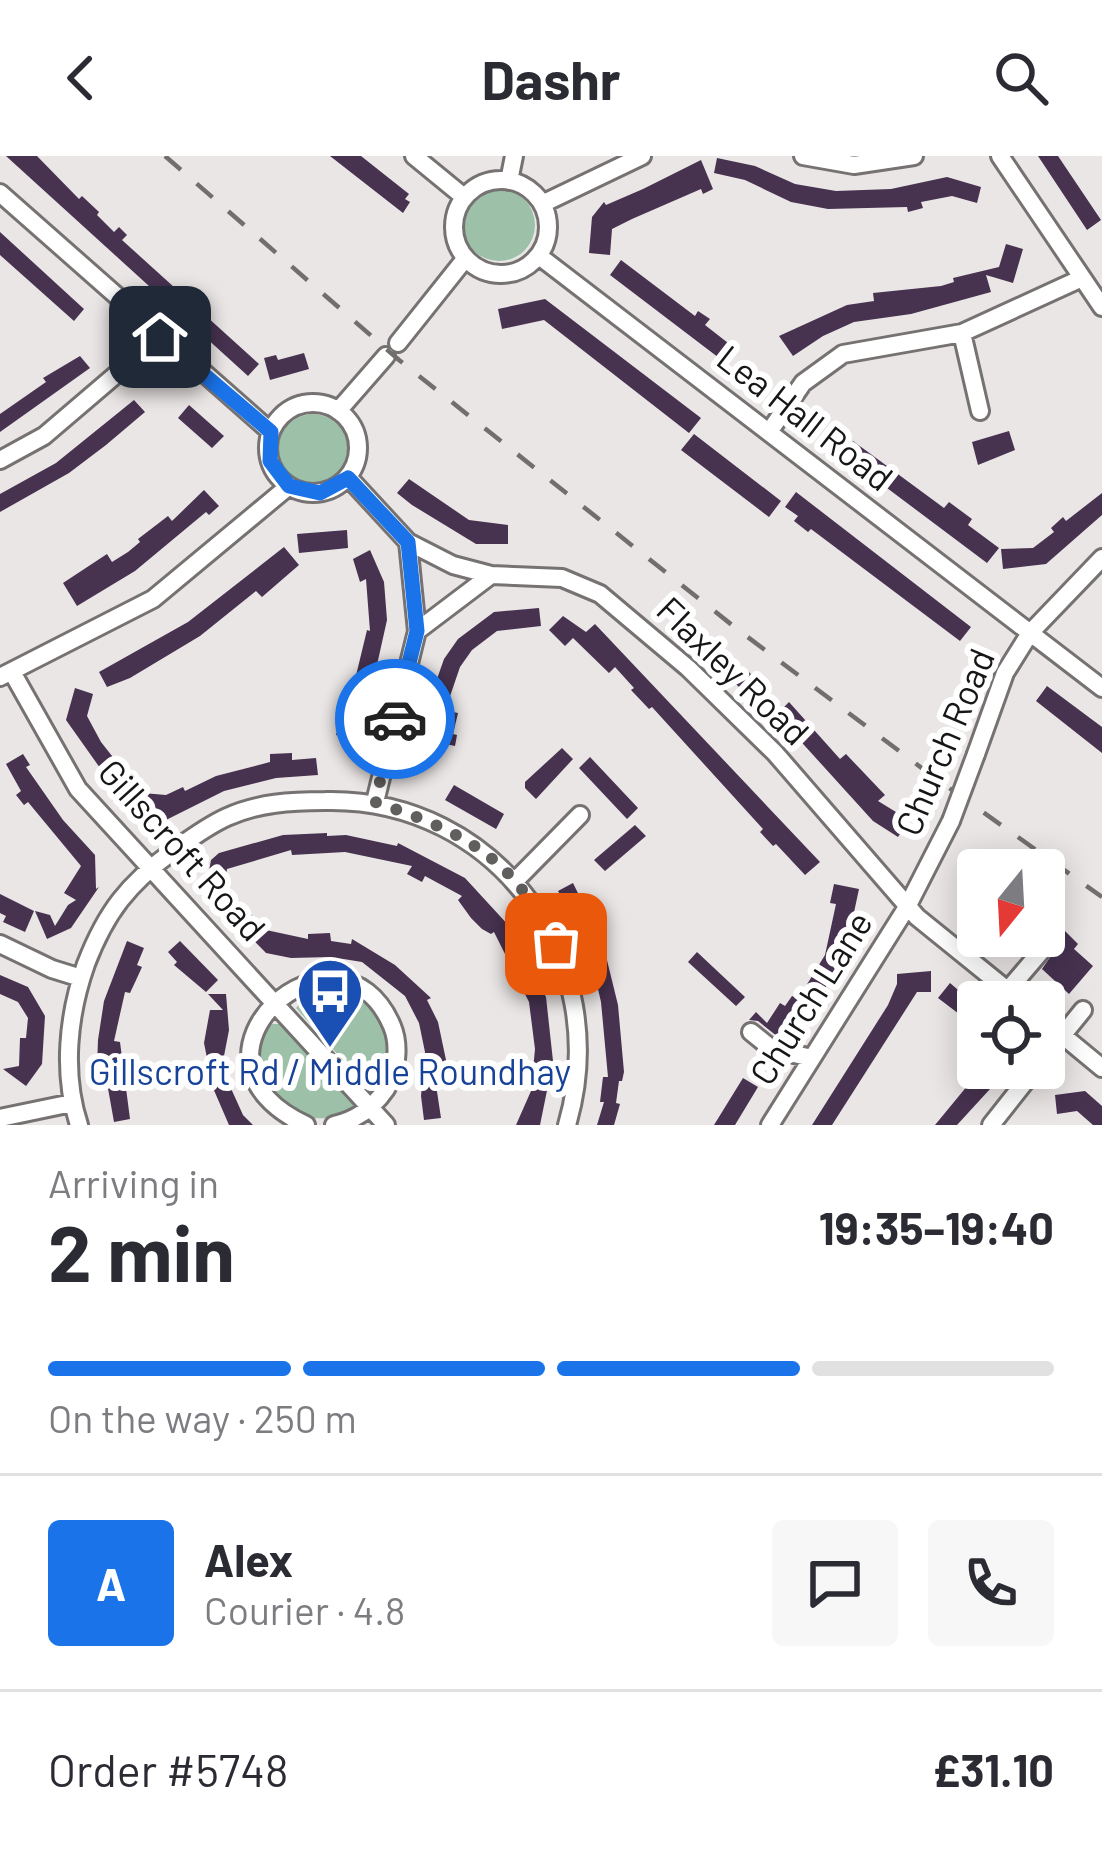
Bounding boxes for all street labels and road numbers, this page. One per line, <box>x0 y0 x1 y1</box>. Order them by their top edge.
street label: Lea Hall Road <box>710 335 902 499</box>
street label: Flaxley Road <box>649 587 819 753</box>
street label: Church Road <box>885 642 1002 841</box>
street label: Gillscroft Road <box>91 750 276 948</box>
street label: Church Lane <box>740 903 880 1092</box>

